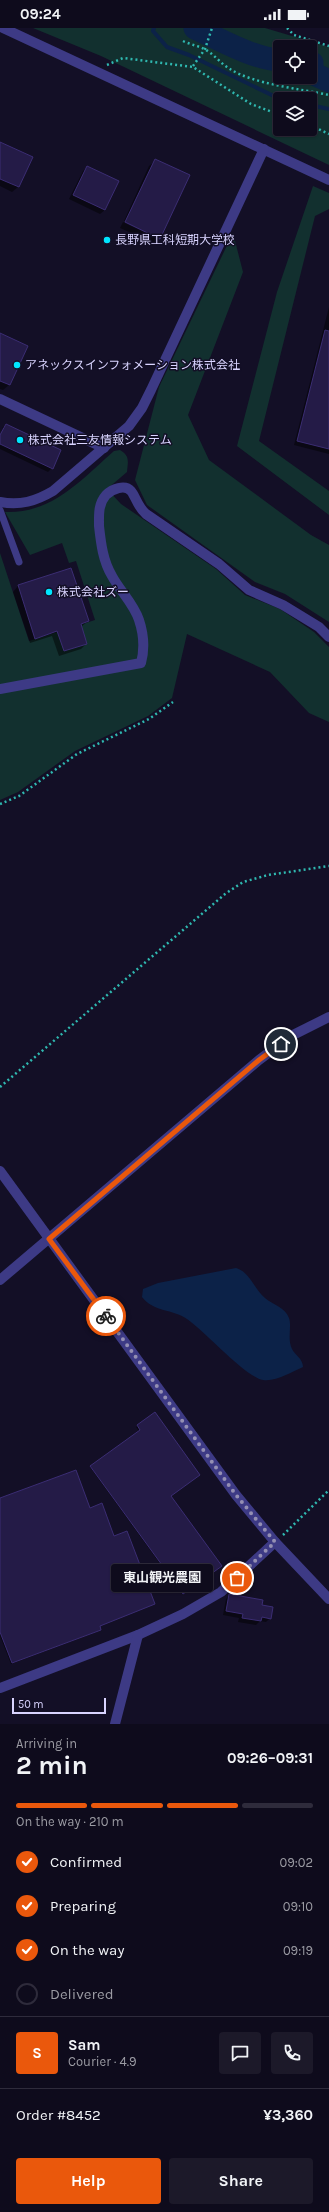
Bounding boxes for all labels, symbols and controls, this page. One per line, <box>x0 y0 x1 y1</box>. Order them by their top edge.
text: 09:24 <box>20 5 61 23</box>
map controls <box>273 40 317 136</box>
button: locate <box>273 40 317 84</box>
button: layers <box>273 92 317 136</box>
place label: 長野県工科短期大学校 <box>115 233 235 247</box>
marker: 長野県工科短期大学校 <box>102 235 112 245</box>
place label: アネックスインフォメーション株式会社 <box>25 358 240 372</box>
marker: アネックスインフォメーション株式会社 <box>12 360 22 370</box>
place label: 株式会社三友情報システム <box>28 433 172 447</box>
marker: 株式会社三友情報システム <box>15 435 25 445</box>
place label: 株式会社ズー <box>57 585 129 599</box>
marker: 株式会社ズー <box>44 587 54 597</box>
pin <box>264 1027 298 1061</box>
icon: home <box>270 1033 292 1055</box>
courier <box>86 1296 126 1336</box>
icon: bike <box>95 1305 117 1327</box>
pin <box>220 1561 254 1595</box>
callout: 東山観光農園 <box>111 1564 213 1592</box>
icon: bag <box>226 1567 248 1589</box>
text: 東山観光農園 <box>123 1570 201 1585</box>
scale bar <box>12 1696 106 1715</box>
text: 50 m <box>18 1698 44 1711</box>
text: Arriving in <box>16 1736 77 1751</box>
text: 09:26–09:31 <box>227 1749 313 1767</box>
text: 2 min <box>16 1750 88 1781</box>
text: On the way · 210 m <box>16 1814 124 1829</box>
icon: check <box>16 1851 38 1873</box>
text: Confirmed <box>50 1853 122 1871</box>
text: 09:02 <box>279 1855 313 1870</box>
icon: check <box>16 1895 38 1917</box>
text: Preparing <box>50 1897 116 1915</box>
text: 09:10 <box>283 1899 313 1914</box>
icon: check <box>16 1939 38 1961</box>
text: On the way <box>50 1941 124 1959</box>
text: 09:19 <box>283 1943 313 1958</box>
text: Delivered <box>50 1985 114 2003</box>
button: chat <box>219 2032 261 2074</box>
button: phone <box>271 2032 313 2074</box>
text: Sam <box>68 2036 101 2054</box>
text: S <box>32 2044 42 2062</box>
text: Courier · 4.9 <box>68 2054 137 2069</box>
text: Order #8452 <box>16 2106 101 2124</box>
text: ¥3,360 <box>263 2106 313 2124</box>
button: Help <box>16 2158 161 2204</box>
button: Share <box>169 2158 313 2204</box>

